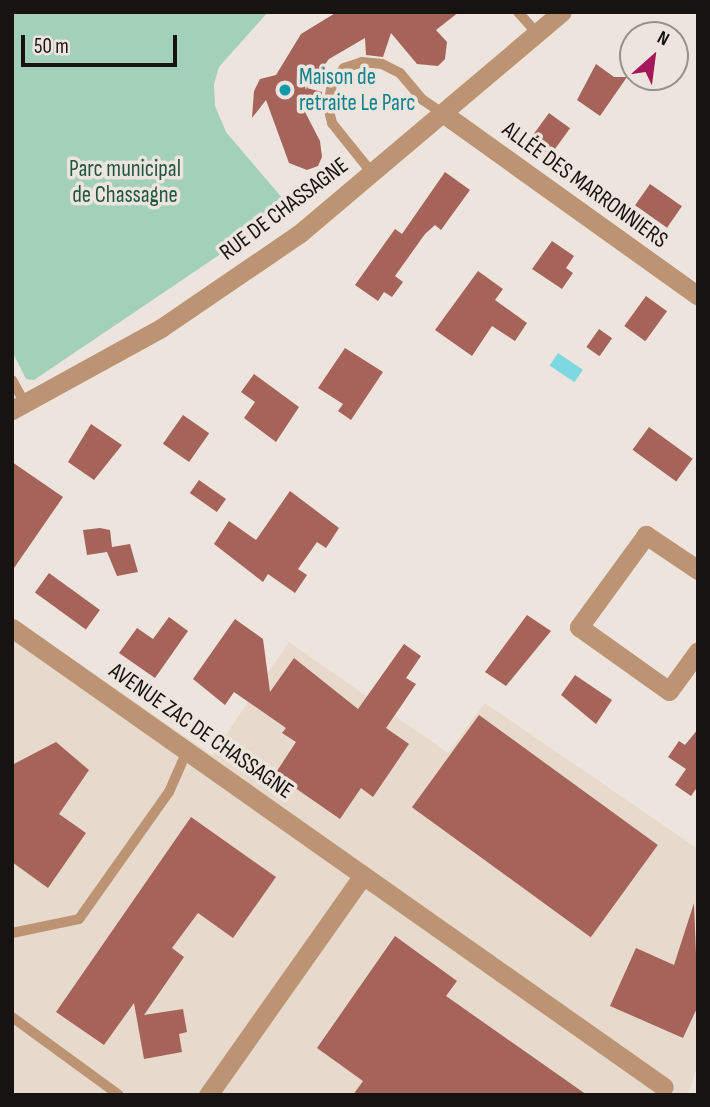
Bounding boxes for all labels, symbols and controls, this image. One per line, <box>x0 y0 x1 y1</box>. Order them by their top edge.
scale bar <box>24 21 180 65</box>
north arrow <box>619 21 689 91</box>
text: N <box>653 26 673 51</box>
text: 50 m <box>34 34 69 59</box>
place label: Maison de retraite Le Parc <box>299 63 415 117</box>
marker: Maison de retraite Le Parc <box>277 82 293 98</box>
street label: ALLÉE DES MARRONNIERS <box>497 116 673 254</box>
street label: RUE DE CHASSAGNE <box>214 152 354 266</box>
park label: Parc municipal de Chassagne <box>69 155 181 209</box>
street label: AVENUE ZAC DE CHASSAGNE <box>104 657 298 805</box>

